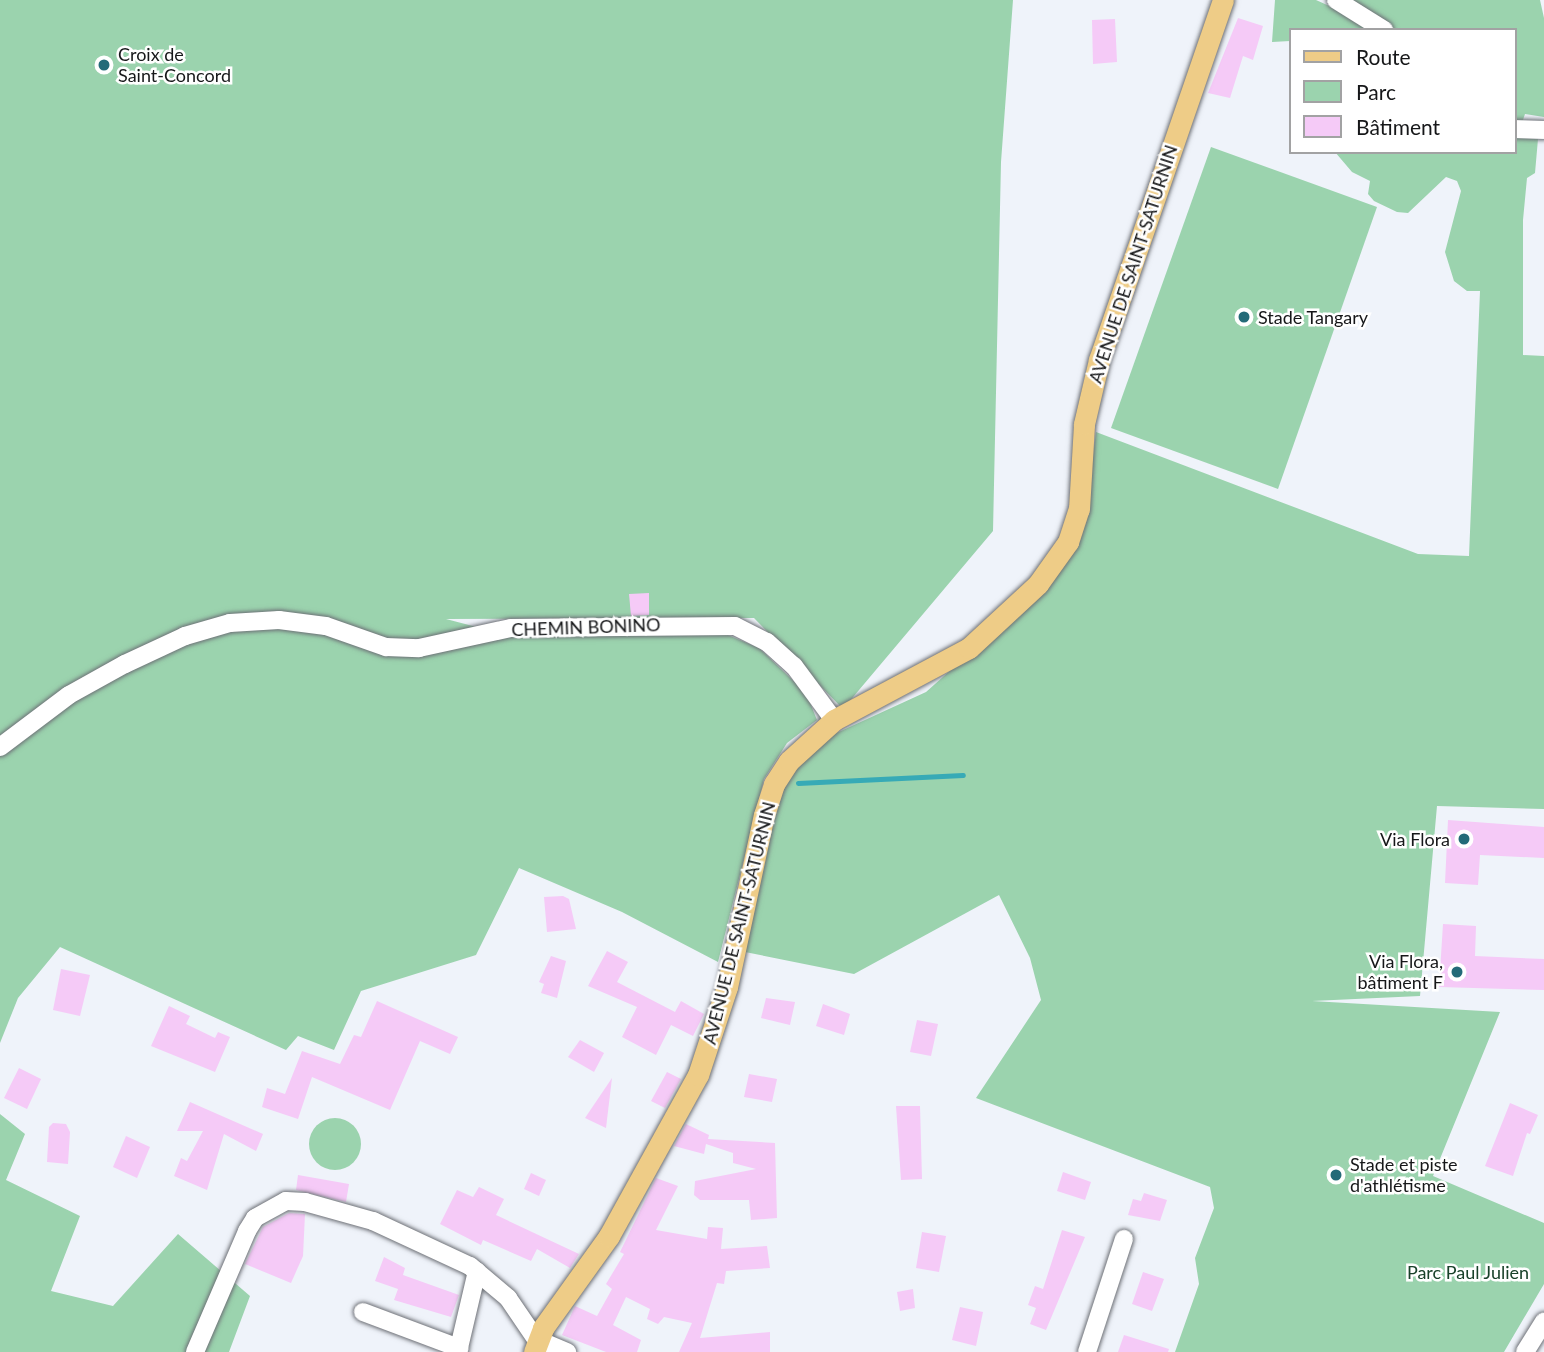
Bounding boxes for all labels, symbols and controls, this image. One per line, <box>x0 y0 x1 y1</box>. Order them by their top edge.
legend <box>1288 28 1516 154</box>
place label: Croix de Saint-Concord <box>118 44 231 86</box>
text: Route <box>1356 44 1411 69</box>
marker: Croix de Saint-Concord <box>96 57 112 73</box>
text: Parc <box>1356 79 1396 104</box>
text: Bâtiment <box>1356 114 1440 139</box>
street label: AVENUE DE SAINT-SATURNIN <box>1084 142 1182 386</box>
place label: Stade Tangary <box>1258 306 1369 328</box>
marker: Stade Tangary <box>1236 309 1252 325</box>
street label: CHEMIN BONINO <box>511 614 661 640</box>
street label: AVENUE DE SAINT-SATURNIN <box>698 799 780 1047</box>
place label: Via Flora <box>1380 828 1450 850</box>
marker: Via Flora <box>1456 831 1472 847</box>
place label: Via Flora, bâtiment F <box>1358 951 1443 993</box>
marker: Via Flora, bâtiment F <box>1449 964 1465 980</box>
place label: Stade et piste d'athlétisme <box>1350 1154 1458 1196</box>
marker: Stade et piste d'athlétisme <box>1328 1167 1344 1183</box>
park label: Parc Paul Julien <box>1407 1261 1529 1283</box>

